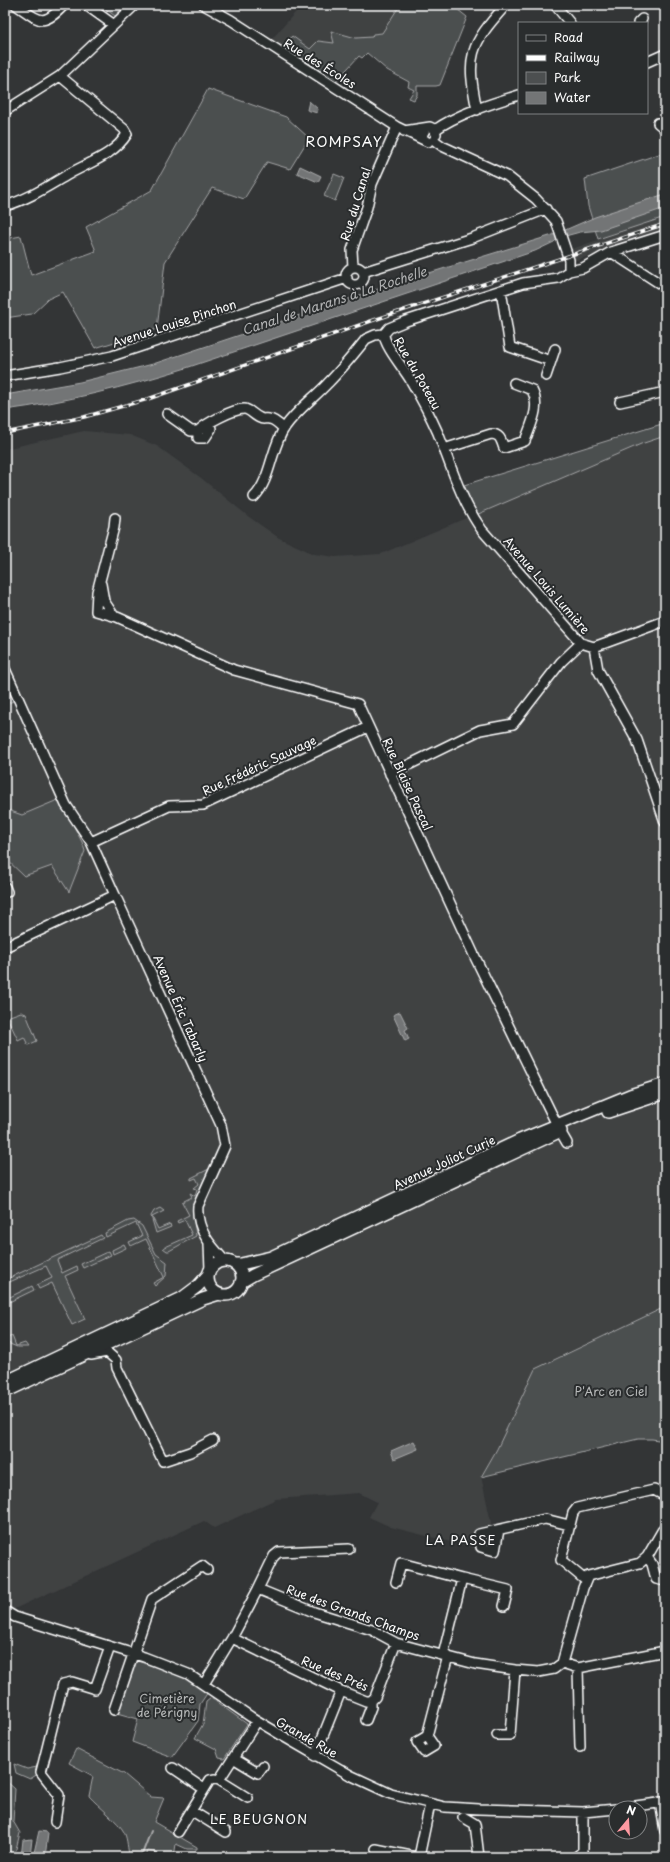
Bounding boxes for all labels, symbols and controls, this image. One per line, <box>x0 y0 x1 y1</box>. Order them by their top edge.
legend <box>518 22 648 114</box>
text: Road <box>554 28 583 46</box>
street label: Rue des Écoles <box>280 34 360 93</box>
text: Railway <box>554 48 600 66</box>
text: Park <box>554 68 581 86</box>
text: Water <box>554 88 591 106</box>
district label: ROMPSAY <box>305 131 383 152</box>
street label: Rue du Canal <box>335 165 375 243</box>
water label: Canal de Marans à La Rochelle <box>239 261 430 339</box>
street label: Avenue Louise Pinchon <box>110 294 238 352</box>
street label: Rue du Poteau <box>390 333 446 413</box>
street label: Avenue Louis Lumière <box>500 532 595 638</box>
street label: Rue Frédéric Sauvage <box>199 731 319 799</box>
street label: Rue Blaise Pascal <box>379 735 437 833</box>
street label: Avenue Éric Tabarly <box>149 951 213 1065</box>
street label: Avenue Joliot Curie <box>390 1130 498 1194</box>
park label: P'Arc en Ciel <box>574 1382 648 1400</box>
district label: LA PASSE <box>426 1530 496 1549</box>
street label: Rue des Grands Champs <box>284 1579 423 1645</box>
street label: Rue des Prés <box>299 1651 372 1695</box>
park label: Cimetière de Périgny <box>137 1689 197 1721</box>
street label: Grande Rue <box>273 1712 341 1762</box>
north arrow <box>608 1800 648 1840</box>
text: N <box>624 1801 638 1820</box>
district label: LE BEUGNON <box>210 1809 308 1828</box>

